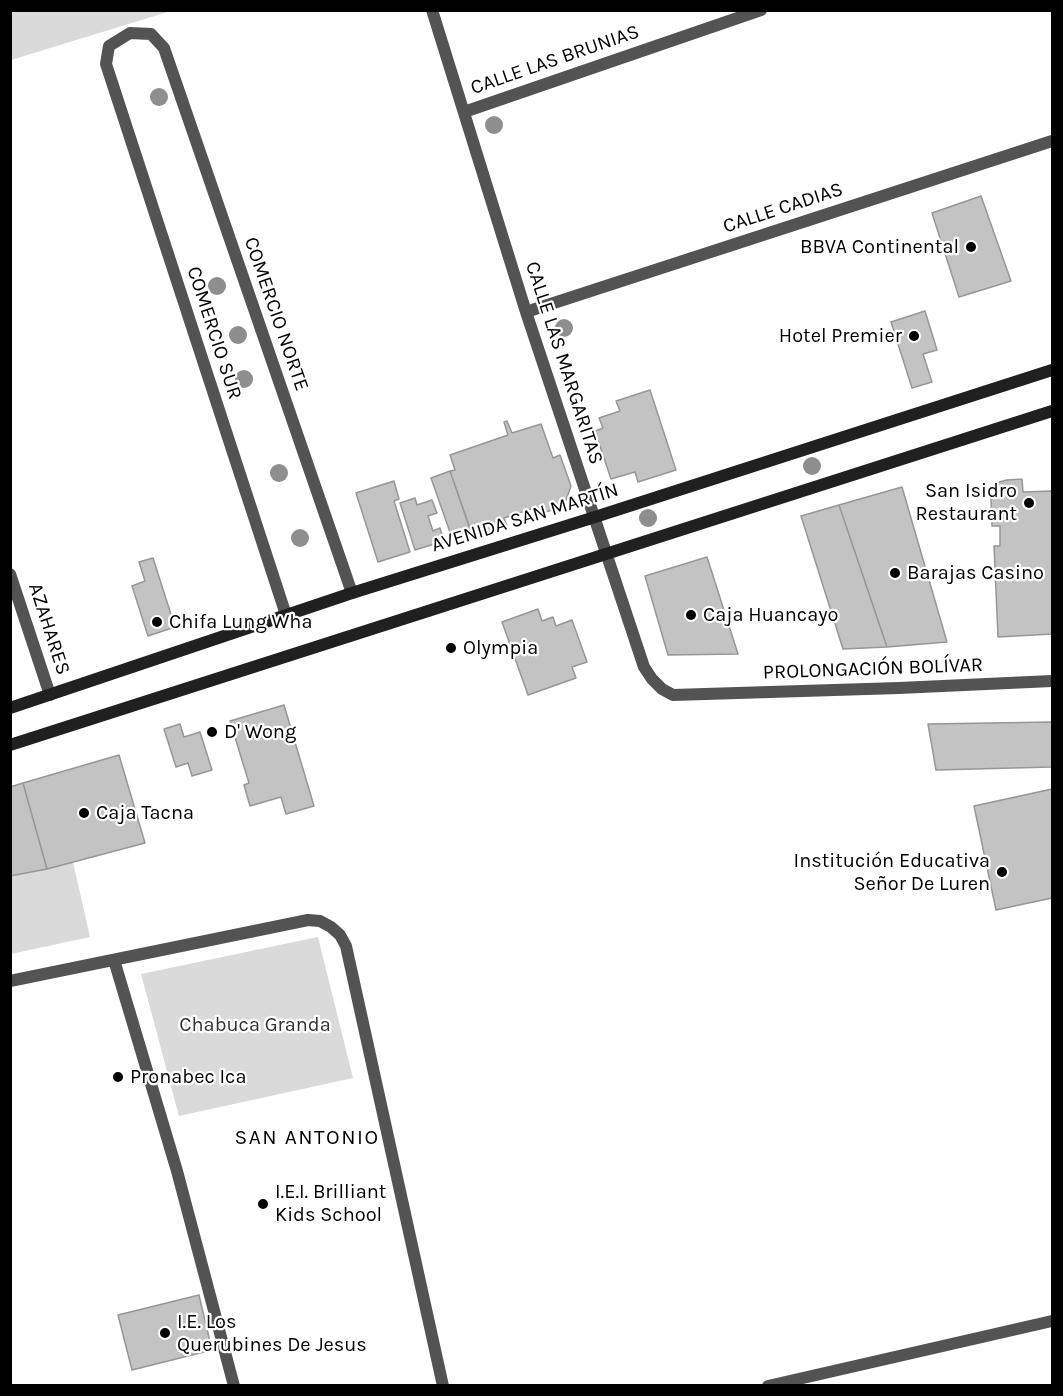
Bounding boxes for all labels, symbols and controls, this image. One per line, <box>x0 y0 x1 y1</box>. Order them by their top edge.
street label: CALLE LAS BRUNIAS <box>468 20 642 100</box>
street label: CALLE CADIAS <box>720 177 846 239</box>
street label: COMERCIO NORTE <box>238 234 314 394</box>
place label: BBVA Continental <box>800 235 959 259</box>
marker: BBVA Continental <box>964 240 978 254</box>
street label: CALLE LAS MARGARITAS <box>520 259 608 467</box>
street label: COMERCIO SUR <box>181 263 247 403</box>
place label: Hotel Premier <box>779 324 902 348</box>
marker: Hotel Premier <box>907 329 921 343</box>
street label: AVENIDA SAN MARTÍN <box>429 478 621 558</box>
place label: San Isidro Restaurant <box>916 479 1017 526</box>
marker: San Isidro Restaurant <box>1022 496 1036 510</box>
place label: Barajas Casino <box>907 561 1044 585</box>
marker: Barajas Casino <box>888 566 902 580</box>
street label: AZAHARES <box>23 580 75 678</box>
place label: Caja Huancayo <box>703 603 838 627</box>
marker: Caja Huancayo <box>684 608 698 622</box>
place label: Chifa Lung Wha <box>169 610 312 634</box>
marker: Chifa Lung Wha <box>150 615 164 629</box>
place label: Olympia <box>463 636 538 660</box>
marker: Olympia <box>444 641 458 655</box>
street label: PROLONGACIÓN BOLÍVAR <box>762 653 984 685</box>
place label: D' Wong <box>224 720 296 744</box>
marker: D' Wong <box>205 725 219 739</box>
place label: Caja Tacna <box>96 801 194 825</box>
marker: Caja Tacna <box>77 806 91 820</box>
place label: Institución Educativa Señor De Luren <box>794 849 990 896</box>
marker: Institución Educativa Señor De Luren <box>995 865 1009 879</box>
park label: Chabuca Granda <box>179 1013 331 1037</box>
place label: Pronabec Ica <box>130 1065 246 1089</box>
marker: Pronabec Ica <box>111 1070 125 1084</box>
district label: SAN ANTONIO <box>235 1125 379 1151</box>
place label: I.E.I. Brilliant Kids School <box>275 1180 386 1227</box>
marker: I.E.I. Brilliant Kids School <box>256 1197 270 1211</box>
place label: I.E. Los Querubines De Jesus <box>177 1310 367 1357</box>
marker: I.E. Los Querubines De Jesus <box>158 1326 172 1340</box>

